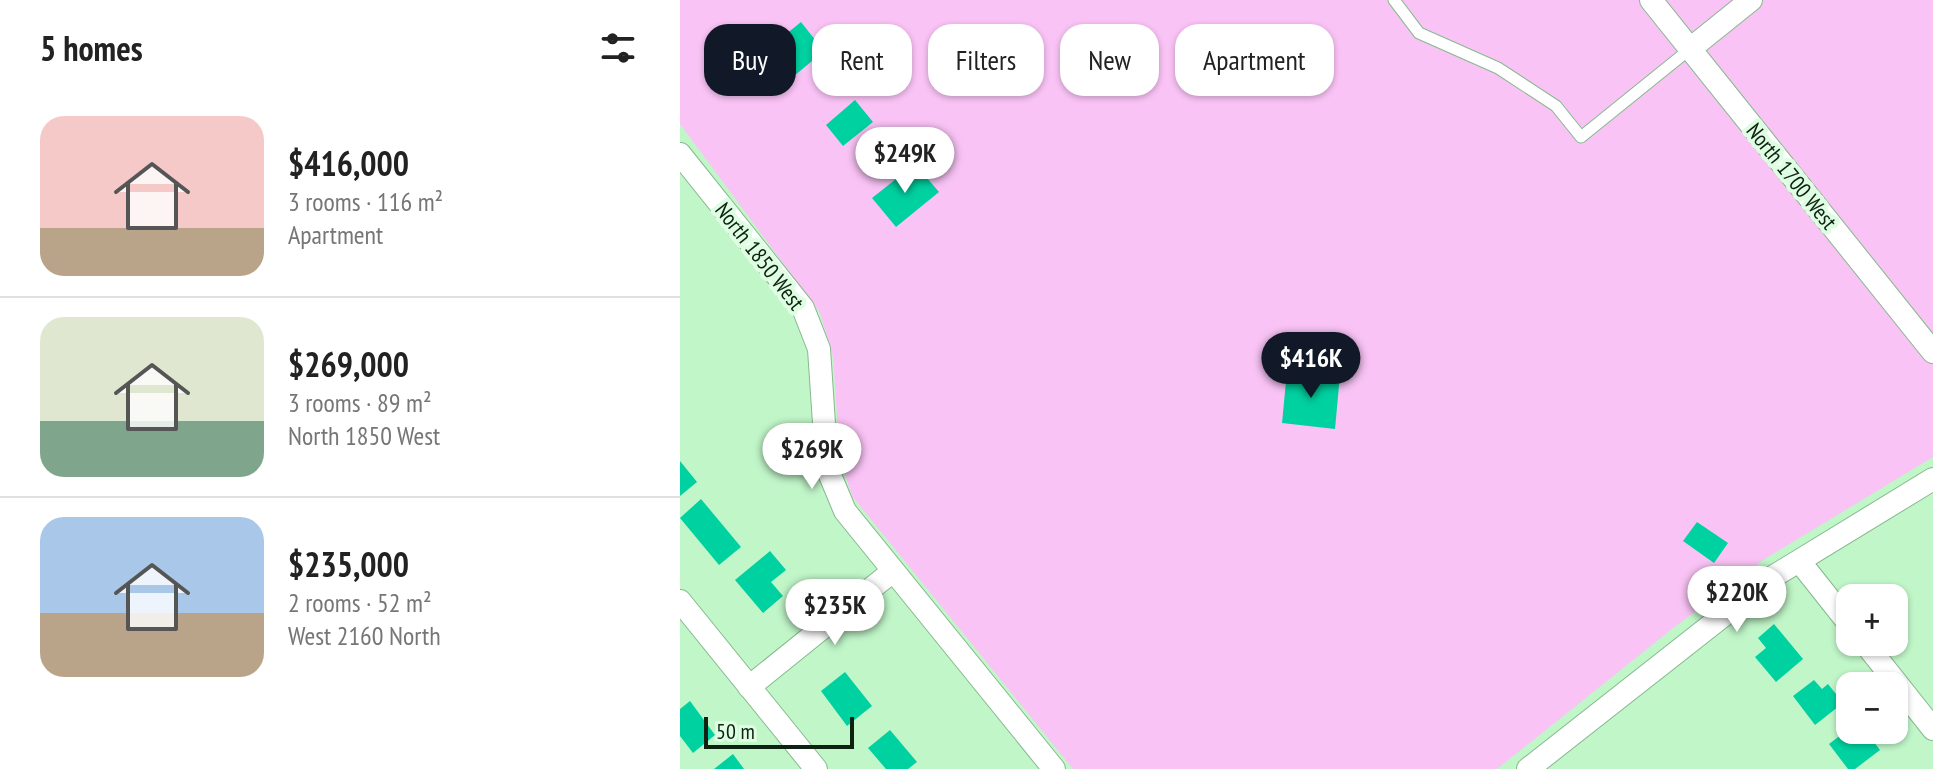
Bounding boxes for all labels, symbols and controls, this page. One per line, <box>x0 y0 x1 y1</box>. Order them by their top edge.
chip: Buy <box>704 24 796 96</box>
chip: Rent <box>812 24 912 96</box>
chip: Filters <box>928 24 1044 96</box>
chip: New <box>1060 24 1159 96</box>
chip: Apartment <box>1175 24 1334 96</box>
text: 5 homes <box>40 26 143 70</box>
icon: filters <box>596 26 640 70</box>
street label: North 1700 West <box>1741 117 1843 235</box>
pin: $249K <box>849 127 961 195</box>
text: $249K <box>873 136 937 169</box>
text: $416,000 <box>288 141 409 185</box>
icon: home <box>104 148 200 244</box>
text: 3 rooms · 116 m² <box>288 185 443 218</box>
street label: North 1850 West <box>709 197 811 315</box>
text: Apartment <box>288 218 383 251</box>
pin: $416K <box>1255 332 1367 400</box>
text: $416K <box>1279 341 1343 374</box>
text: $269,000 <box>288 342 409 386</box>
icon: home <box>104 349 200 445</box>
text: 3 rooms · 89 m² <box>288 386 432 419</box>
text: North 1850 West <box>288 419 440 452</box>
pin: $269K <box>756 423 868 491</box>
text: $269K <box>780 432 844 465</box>
text: $235,000 <box>288 542 409 586</box>
icon: home <box>104 549 200 645</box>
pin: $220K <box>1681 566 1793 634</box>
text: $220K <box>1705 575 1769 608</box>
pin: $235K <box>779 579 891 647</box>
map controls <box>1836 584 1908 744</box>
button: + <box>1836 584 1908 656</box>
text: 2 rooms · 52 m² <box>288 586 432 619</box>
text: $235K <box>803 588 867 621</box>
text: West 2160 North <box>288 619 441 652</box>
button: − <box>1836 672 1908 744</box>
scale bar <box>704 713 854 749</box>
text: 50 m <box>716 717 755 745</box>

